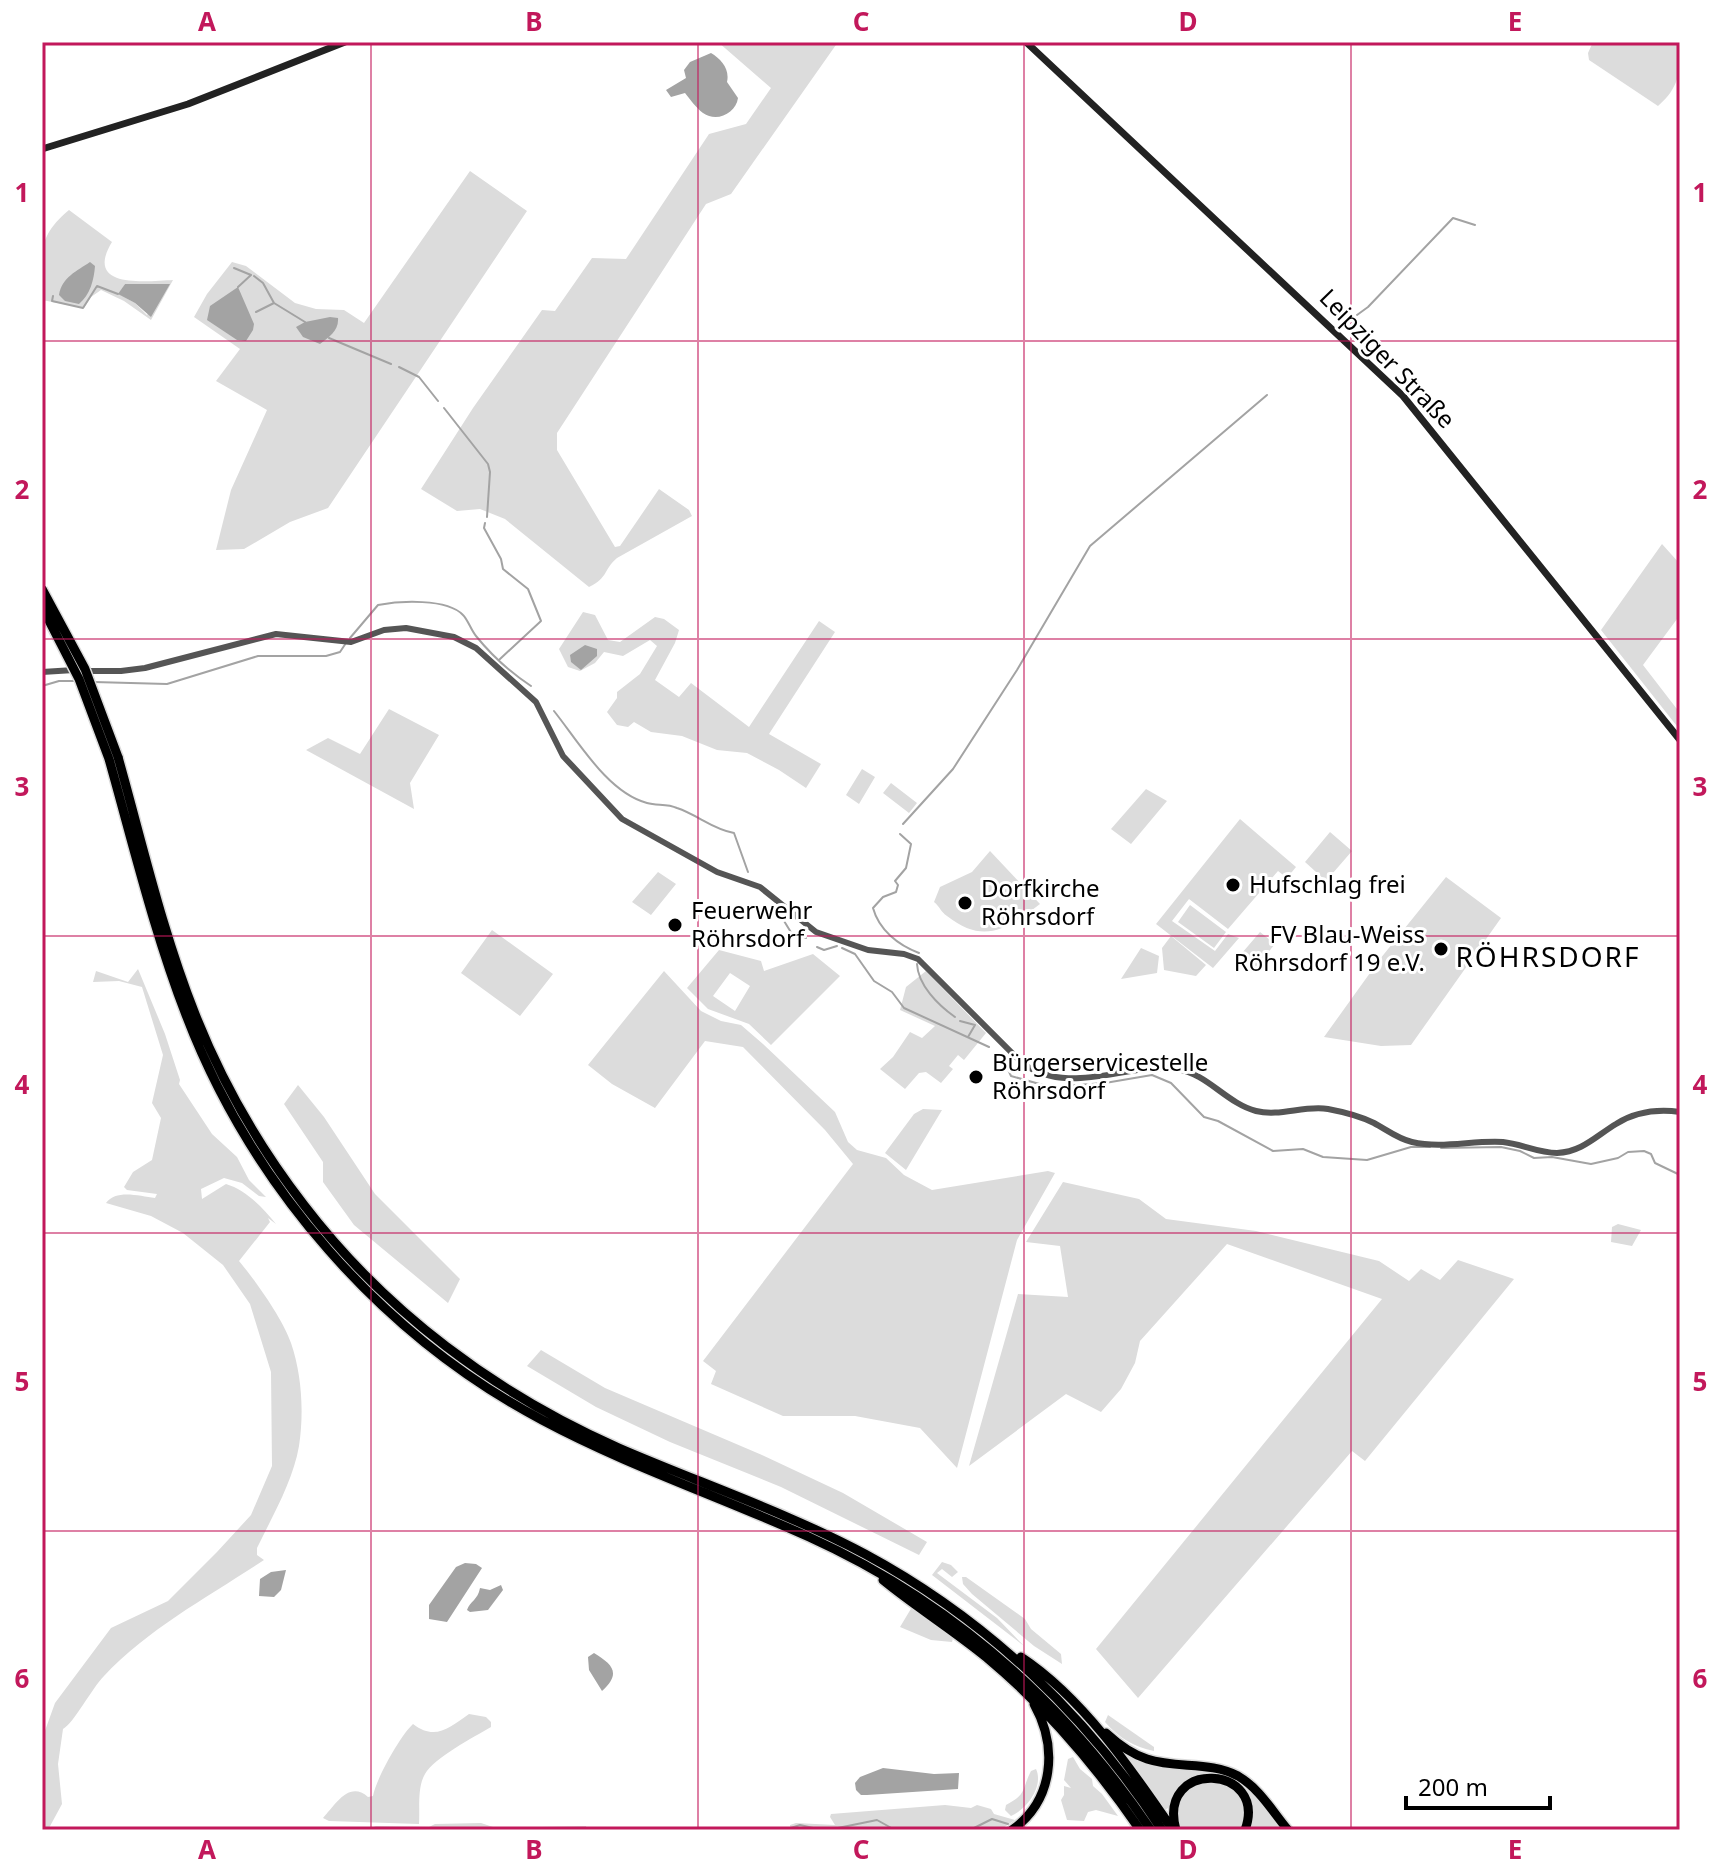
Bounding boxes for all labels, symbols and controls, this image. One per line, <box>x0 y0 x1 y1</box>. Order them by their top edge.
text: A <box>198 3 216 39</box>
text: B <box>525 3 543 39</box>
text: C <box>853 3 869 39</box>
text: D <box>1178 3 1198 39</box>
text: E <box>1508 3 1522 39</box>
text: 1 <box>15 174 29 210</box>
text: 1 <box>1693 174 1707 210</box>
street label: Leipziger Straße <box>1313 281 1463 435</box>
text: 2 <box>15 471 30 507</box>
text: 2 <box>1693 471 1708 507</box>
text: 3 <box>15 768 29 804</box>
text: 3 <box>1693 768 1707 804</box>
place label: Hufschlag frei <box>1249 867 1406 900</box>
place label: Dorfkirche Röhrsdorf <box>981 871 1100 932</box>
marker: Hufschlag frei <box>1224 876 1242 894</box>
place label: Feuerwehr Röhrsdorf <box>691 893 813 954</box>
marker: Dorfkirche Röhrsdorf <box>956 894 974 912</box>
marker: Feuerwehr Röhrsdorf <box>666 916 684 934</box>
place label: FV Blau-Weiss Röhrsdorf 19 e.V. <box>1234 917 1425 978</box>
district label: RÖHRSDORF <box>1455 937 1641 975</box>
marker: FV Blau-Weiss Röhrsdorf 19 e.V. <box>1432 940 1450 958</box>
place label: Bürgerservicestelle Röhrsdorf <box>992 1045 1208 1106</box>
text: 4 <box>15 1066 30 1102</box>
text: 4 <box>1693 1066 1708 1102</box>
marker: Bürgerservicestelle Röhrsdorf <box>967 1068 985 1086</box>
text: 5 <box>15 1363 29 1399</box>
text: 5 <box>1693 1363 1707 1399</box>
text: 6 <box>15 1660 30 1696</box>
text: 6 <box>1693 1660 1708 1696</box>
scale bar <box>1406 1760 1550 1810</box>
text: 200 m <box>1418 1770 1488 1803</box>
text: A <box>198 1831 216 1867</box>
text: B <box>525 1831 543 1867</box>
text: C <box>853 1831 869 1867</box>
text: D <box>1178 1831 1198 1867</box>
text: E <box>1508 1831 1522 1867</box>

